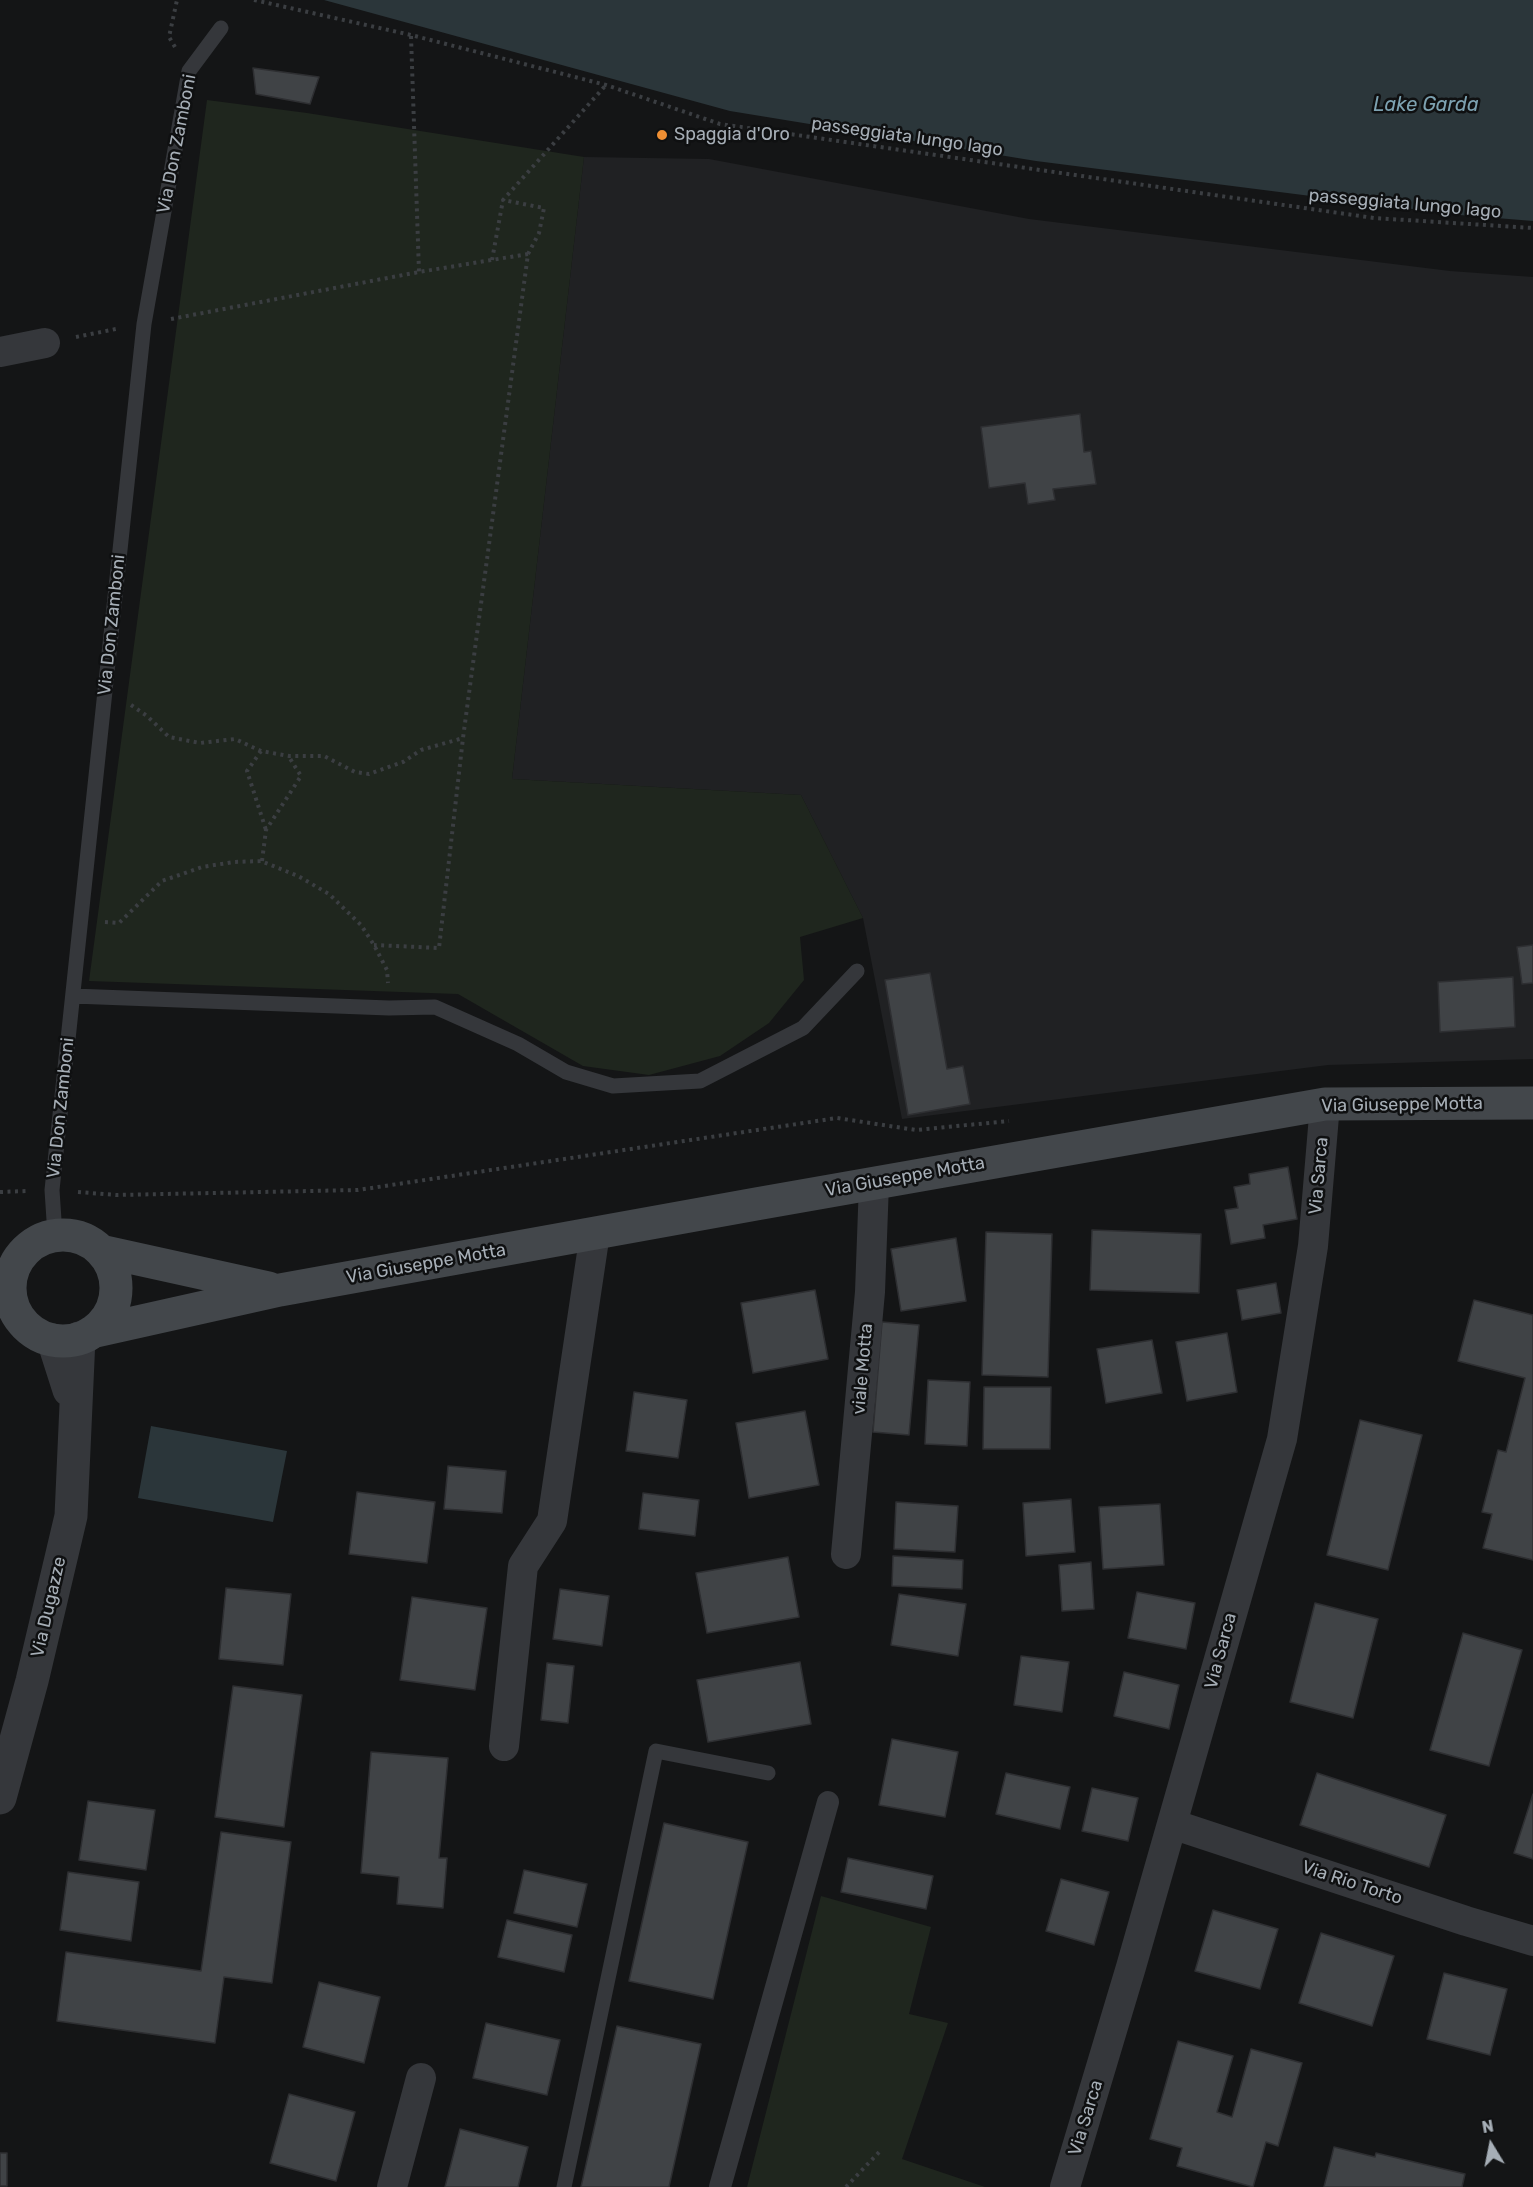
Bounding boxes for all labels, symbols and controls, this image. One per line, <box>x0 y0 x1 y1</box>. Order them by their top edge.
street label: Via Don Zamboni <box>153 72 201 216</box>
water label: Lake Garda <box>1373 93 1479 117</box>
street label: passeggiata lungo lago <box>810 113 1004 161</box>
place label: Spaggia d'Oro <box>674 124 790 146</box>
marker: Spaggia d'Oro <box>655 128 669 142</box>
street label: passeggiata lungo lago <box>1308 185 1502 223</box>
street label: Via Don Zamboni <box>94 553 130 697</box>
street label: Via Don Zamboni <box>43 1036 79 1180</box>
street label: Via Giuseppe Motta <box>1321 1093 1483 1117</box>
street label: Via Sarca <box>1305 1136 1333 1216</box>
street label: Via Giuseppe Motta <box>824 1152 986 1202</box>
street label: Via Giuseppe Motta <box>345 1239 507 1289</box>
street label: viale Motta <box>848 1322 878 1416</box>
street label: Via Dugazze <box>27 1555 71 1659</box>
street label: Via Sarca <box>1200 1610 1242 1692</box>
street label: Via Rio Torto <box>1299 1857 1405 1909</box>
street label: Via Sarca <box>1064 2077 1108 2159</box>
north arrow <box>1461 2115 1521 2175</box>
text: N <box>1480 2116 1495 2137</box>

